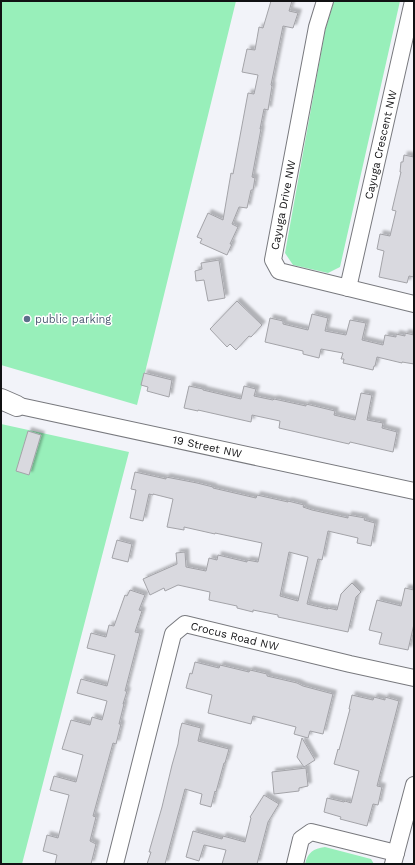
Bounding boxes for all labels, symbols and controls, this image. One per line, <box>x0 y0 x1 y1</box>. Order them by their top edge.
street label: Cayuga Crescent NW <box>362 88 400 201</box>
street label: Cayuga Drive NW <box>268 159 299 251</box>
place label: public parking <box>35 313 111 326</box>
marker: public parking <box>22 314 32 324</box>
street label: 19 Street NW <box>171 433 243 461</box>
street label: Crocus Road NW <box>189 620 280 654</box>

